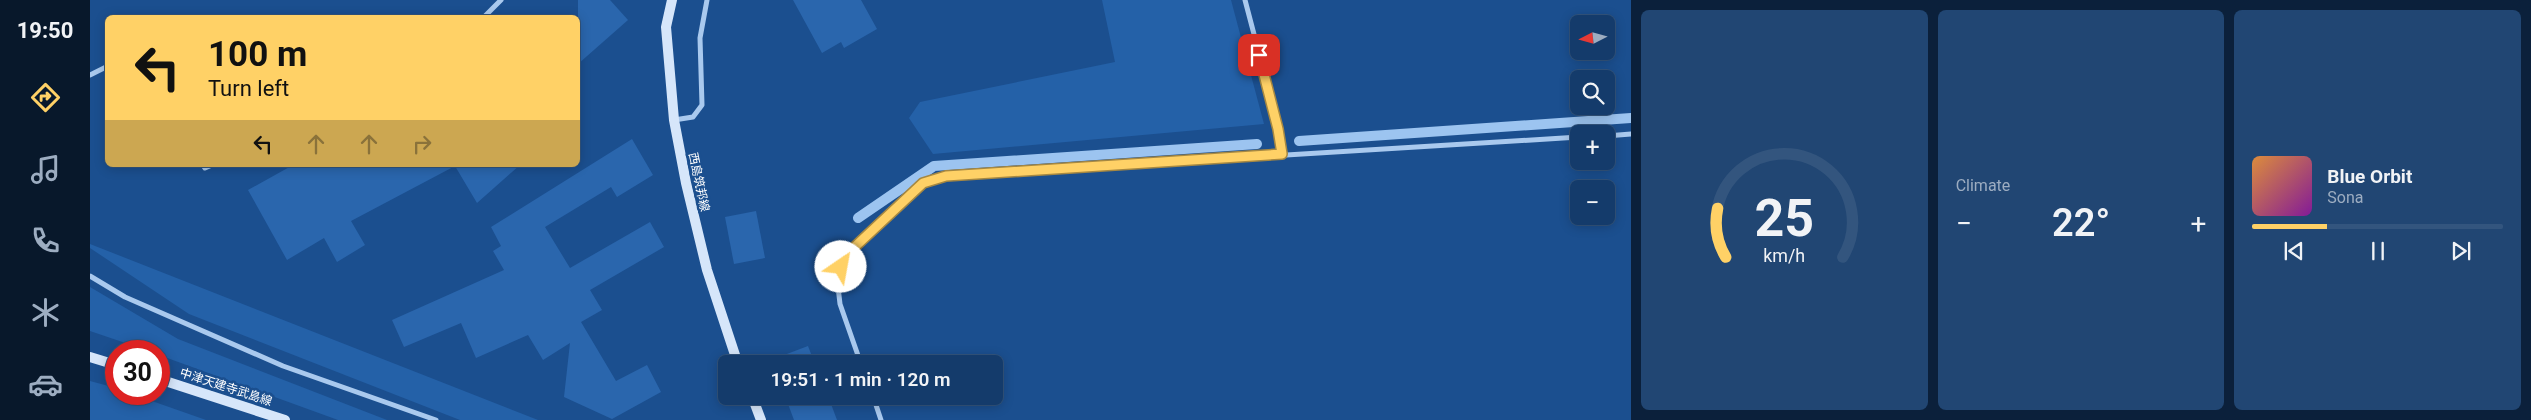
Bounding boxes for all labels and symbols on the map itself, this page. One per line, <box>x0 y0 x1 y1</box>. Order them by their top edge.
north arrow <box>1570 15 1615 60</box>
pin <box>1238 34 1280 76</box>
street label: 西島筑邦線 <box>686 151 712 213</box>
position arrow <box>814 240 866 292</box>
speed limit sign: 30 <box>105 340 170 405</box>
street label: 中津天建寺武島線 <box>178 366 274 408</box>

